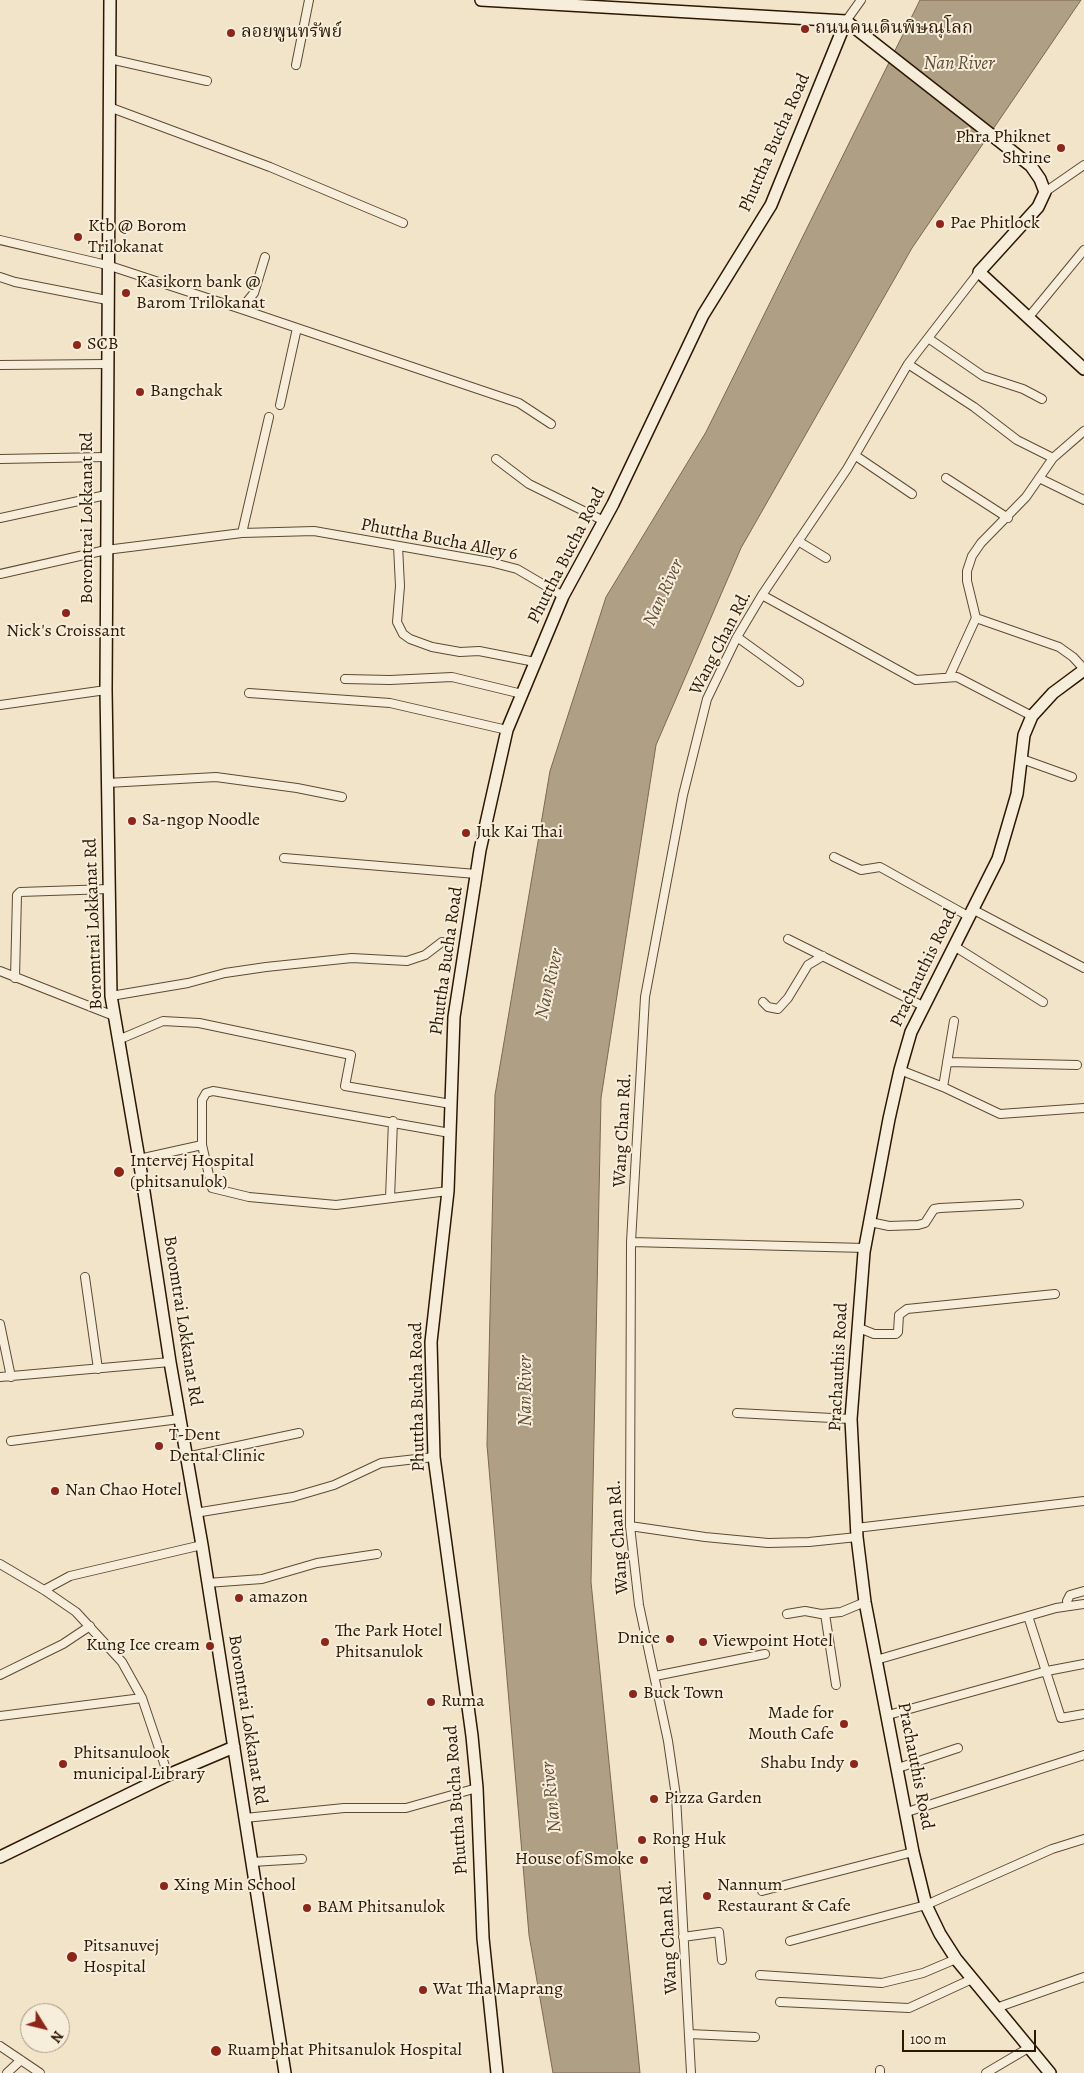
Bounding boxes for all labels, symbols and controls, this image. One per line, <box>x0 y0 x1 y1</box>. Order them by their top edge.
place label: ถนนคนเดินพิษณุโลก <box>815 18 973 40</box>
place label: ลอยพูนทรัพย์ <box>241 22 342 44</box>
marker: ถนนคนเดินพิษณุโลก <box>799 23 811 35</box>
marker: ลอยพูนทรัพย์ <box>225 27 237 39</box>
water label: Nan River <box>923 53 995 75</box>
street label: Phuttha Bucha Road <box>735 70 815 216</box>
place label: Phra Phiknet Shrine <box>955 127 1051 170</box>
marker: Phra Phiknet Shrine <box>1055 142 1067 154</box>
place label: Pae Phitlock <box>950 213 1040 235</box>
place label: Ktb @ Borom Trilokanat <box>88 216 187 258</box>
marker: Pae Phitlock <box>934 218 946 230</box>
marker: Ktb @ Borom Trilokanat <box>72 231 84 243</box>
place label: Kasikorn bank @ Barom Trilokanat <box>136 272 265 314</box>
marker: Kasikorn bank @ Barom Trilokanat <box>120 287 132 299</box>
place label: SCB <box>87 334 119 356</box>
marker: SCB <box>71 339 83 351</box>
place label: Bangchak <box>150 381 223 403</box>
marker: Bangchak <box>134 386 146 398</box>
street label: Boromtrai Lokkanat Rd <box>77 432 99 604</box>
street label: Phuttha Bucha Road <box>523 484 611 628</box>
street label: Phuttha Bucha Alley 6 <box>359 514 519 566</box>
water label: Nan River <box>639 556 689 630</box>
street label: Wang Chan Rd. <box>685 587 757 699</box>
marker: Nick's Croissant <box>60 607 72 619</box>
place label: Nick's Croissant <box>6 621 126 643</box>
place label: Sa-ngop Noodle <box>142 810 260 832</box>
marker: Sa-ngop Noodle <box>126 815 138 827</box>
place label: Juk Kai Thai <box>476 822 563 844</box>
marker: Juk Kai Thai <box>460 827 472 839</box>
street label: Boromtrai Lokkanat Rd <box>80 838 108 1010</box>
street label: Phuttha Bucha Road <box>426 885 468 1037</box>
street label: Prachauthis Road <box>886 905 962 1031</box>
water label: Nan River <box>531 947 569 1021</box>
street label: Wang Chan Rd. <box>609 1072 637 1188</box>
place label: Intervej Hospital (phitsanulok) <box>130 1151 254 1194</box>
marker: Intervej Hospital (phitsanulok) <box>112 1165 126 1179</box>
street label: Boromtrai Lokkanat Rd <box>158 1234 206 1408</box>
street label: Prachauthis Road <box>825 1302 853 1432</box>
street label: Phuttha Bucha Road <box>406 1322 430 1472</box>
water label: Nan River <box>515 1355 537 1427</box>
place label: T-Dent Dental Clinic <box>169 1425 265 1468</box>
marker: T-Dent Dental Clinic <box>153 1440 165 1452</box>
street label: Wang Chan Rd. <box>604 1479 634 1595</box>
place label: Nan Chao Hotel <box>65 1480 182 1502</box>
marker: Nan Chao Hotel <box>49 1485 61 1497</box>
place label: amazon <box>249 1587 308 1609</box>
marker: amazon <box>233 1592 245 1604</box>
place label: The Park Hotel Phitsanulok <box>335 1621 442 1664</box>
place label: Dnice <box>617 1628 660 1650</box>
place label: Viewpoint Hotel <box>713 1631 833 1653</box>
street label: Boromtrai Lokkanat Rd <box>223 1633 271 1807</box>
marker: Dnice <box>664 1633 676 1645</box>
place label: Kung Ice cream <box>86 1635 200 1657</box>
marker: The Park Hotel Phitsanulok <box>319 1636 331 1648</box>
marker: Viewpoint Hotel <box>697 1636 709 1648</box>
marker: Kung Ice cream <box>204 1640 216 1652</box>
place label: Buck Town <box>643 1683 724 1705</box>
marker: Buck Town <box>627 1688 639 1700</box>
place label: Ruma <box>441 1691 485 1713</box>
marker: Ruma <box>425 1696 437 1708</box>
street label: Prachauthis Road <box>892 1701 938 1831</box>
place label: Made for Mouth Cafe <box>748 1703 834 1746</box>
marker: Made for Mouth Cafe <box>838 1718 850 1730</box>
street label: Phuttha Bucha Road <box>441 1724 473 1876</box>
place label: Phitsanulook municipal Library <box>73 1743 205 1786</box>
place label: Shabu Indy <box>760 1753 844 1775</box>
marker: Phitsanulook municipal Library <box>57 1758 69 1770</box>
marker: Shabu Indy <box>848 1758 860 1770</box>
water label: Nan River <box>537 1760 567 1834</box>
place label: Pizza Garden <box>664 1788 762 1810</box>
marker: Pizza Garden <box>648 1793 660 1805</box>
place label: Rong Huk <box>652 1829 726 1851</box>
marker: Rong Huk <box>636 1834 648 1846</box>
place label: House of Smoke <box>515 1849 634 1871</box>
marker: House of Smoke <box>638 1854 650 1866</box>
place label: Xing Min School <box>174 1875 296 1897</box>
place label: Nannum Restaurant & Cafe <box>717 1875 851 1918</box>
street label: Wang Chan Rd. <box>655 1879 683 1995</box>
marker: Xing Min School <box>158 1880 170 1892</box>
marker: Nannum Restaurant & Cafe <box>701 1890 713 1902</box>
place label: BAM Phitsanulok <box>317 1897 445 1919</box>
marker: BAM Phitsanulok <box>301 1902 313 1914</box>
place label: Pitsanuvej Hospital <box>83 1936 159 1978</box>
marker: Pitsanuvej Hospital <box>65 1950 79 1964</box>
place label: Wat Tha Maprang <box>433 1979 563 2001</box>
marker: Wat Tha Maprang <box>417 1984 429 1996</box>
north arrow <box>20 2003 70 2053</box>
scale bar <box>904 2020 1038 2052</box>
text: N <box>46 2027 67 2046</box>
text: 100 m <box>910 2029 947 2049</box>
place label: Ruamphat Phitsanulok Hospital <box>227 2040 462 2062</box>
marker: Ruamphat Phitsanulok Hospital <box>209 2044 223 2058</box>

